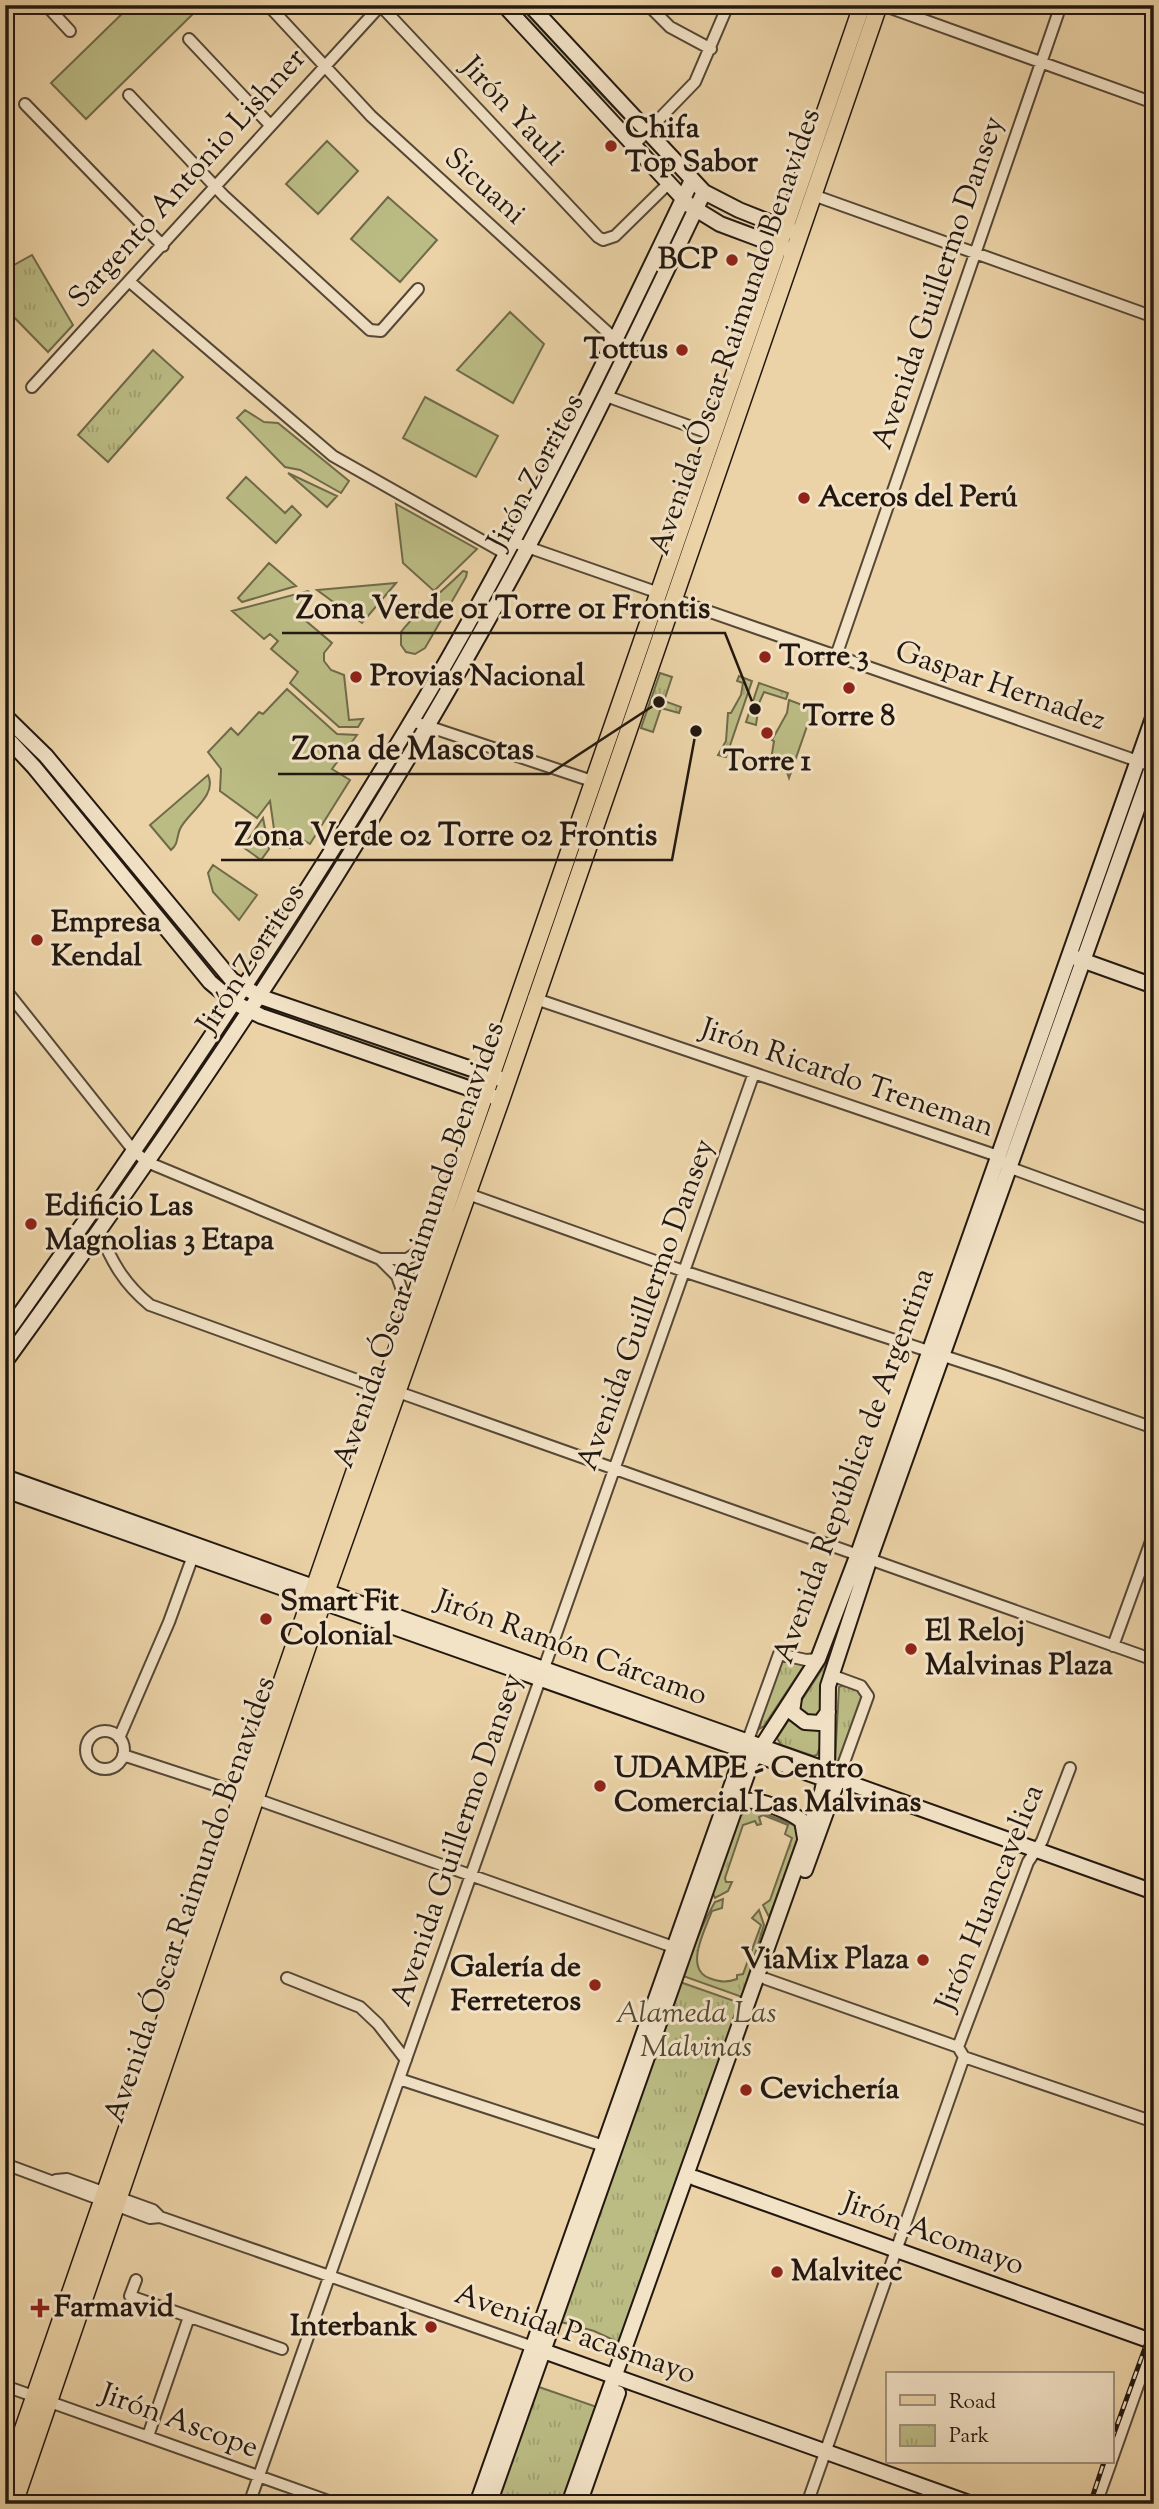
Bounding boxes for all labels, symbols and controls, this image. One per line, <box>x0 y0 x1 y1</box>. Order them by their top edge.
street label: Sargento Antonio Lishner <box>59 39 317 319</box>
street label: Jirón Yauli <box>449 46 574 176</box>
street label: Avenida Óscar Raimundo Benavides <box>639 103 833 561</box>
place label: Chifa Top Sabor <box>625 108 759 185</box>
street label: Avenida Guillermo Dansey <box>862 111 1016 455</box>
marker: Chifa Top Sabor <box>603 138 619 154</box>
street label: Sicuani <box>434 139 534 235</box>
place label: BCP <box>658 239 718 282</box>
marker: BCP <box>724 252 740 268</box>
place label: Tottus <box>584 329 668 372</box>
marker: Tottus <box>674 342 690 358</box>
street label: Jirón Zorritos <box>477 386 596 560</box>
place label: Aceros del Perú <box>818 477 1018 520</box>
marker: Aceros del Perú <box>796 490 812 506</box>
callout: Zona Verde 01 Torre 01 Frontis <box>282 580 725 633</box>
text: Zona Verde 01 Torre 01 Frontis <box>296 587 710 633</box>
street label: Gaspar Hernadez <box>889 631 1111 743</box>
place label: Torre 3 <box>779 636 869 679</box>
marker: Torre 3 <box>757 649 773 665</box>
place label: Provias Nacional <box>370 656 586 699</box>
marker: Provias Nacional <box>348 669 364 685</box>
marker: Torre 8 <box>841 680 857 696</box>
place label: Torre 8 <box>803 696 895 739</box>
callout: Zona de Mascotas <box>278 721 549 774</box>
marker: Torre 1 <box>759 725 775 741</box>
text: Zona de Mascotas <box>292 728 534 774</box>
place label: Torre 1 <box>723 741 812 784</box>
callout: Zona Verde 02 Torre 02 Frontis <box>221 807 672 860</box>
text: Zona Verde 02 Torre 02 Frontis <box>235 814 657 860</box>
street label: Jirón Zorritos <box>186 875 317 1044</box>
place label: Empresa Kendal <box>51 902 161 979</box>
marker: Empresa Kendal <box>29 932 45 948</box>
street label: Jirón Ricardo Treneman <box>693 1008 1000 1150</box>
street label: Avenida Óscar Raimundo Benavides <box>323 1016 517 1474</box>
street label: Avenida Guillermo Dansey <box>567 1133 727 1477</box>
place label: Edificio Las Magnolias 3 Etapa <box>45 1186 274 1263</box>
marker: Edificio Las Magnolias 3 Etapa <box>23 1216 39 1232</box>
street label: Avenida República de Argentina <box>763 1262 947 1670</box>
street label: Jirón Ramón Cárcamo <box>427 1579 713 1718</box>
place label: Smart Fit Colonial <box>280 1581 400 1658</box>
marker: Smart Fit Colonial <box>258 1611 274 1627</box>
place label: El Reloj Malvinas Plaza <box>925 1611 1113 1688</box>
marker: El Reloj Malvinas Plaza <box>903 1641 919 1657</box>
street label: Avenida Guillermo Dansey <box>381 1668 535 2012</box>
street label: Avenida Óscar Raimundo Benavides <box>94 1671 288 2129</box>
place label: UDAMPE - Centro Comercial Las Malvinas <box>614 1748 921 1825</box>
marker: UDAMPE - Centro Comercial Las Malvinas <box>592 1778 608 1794</box>
street label: Jirón Huancavelica <box>925 1778 1056 2020</box>
place label: ViaMix Plaza <box>741 1939 909 1982</box>
place label: Galería de Ferreteros <box>450 1947 581 2024</box>
marker: ViaMix Plaza <box>915 1952 931 1968</box>
marker: Galería de Ferreteros <box>587 1977 603 1993</box>
park label: Alameda Las Malvinas <box>616 1993 776 2070</box>
place label: Cevichería <box>760 2069 899 2112</box>
marker: Cevichería <box>738 2082 754 2098</box>
street label: Jirón Acomayo <box>834 2181 1030 2288</box>
place label: Malvitec <box>791 2251 903 2294</box>
marker: Malvitec <box>769 2264 785 2280</box>
street label: Avenida Pacasmayo <box>448 2274 702 2396</box>
place label: Farmavid <box>54 2287 174 2330</box>
marker: Farmavid <box>32 2300 48 2316</box>
place label: Interbank <box>290 2306 418 2349</box>
marker: Interbank <box>423 2319 439 2335</box>
legend <box>886 2372 1114 2464</box>
street label: Jirón Ascope <box>92 2373 264 2470</box>
text: Road <box>949 2388 996 2418</box>
text: Park <box>949 2422 990 2452</box>

